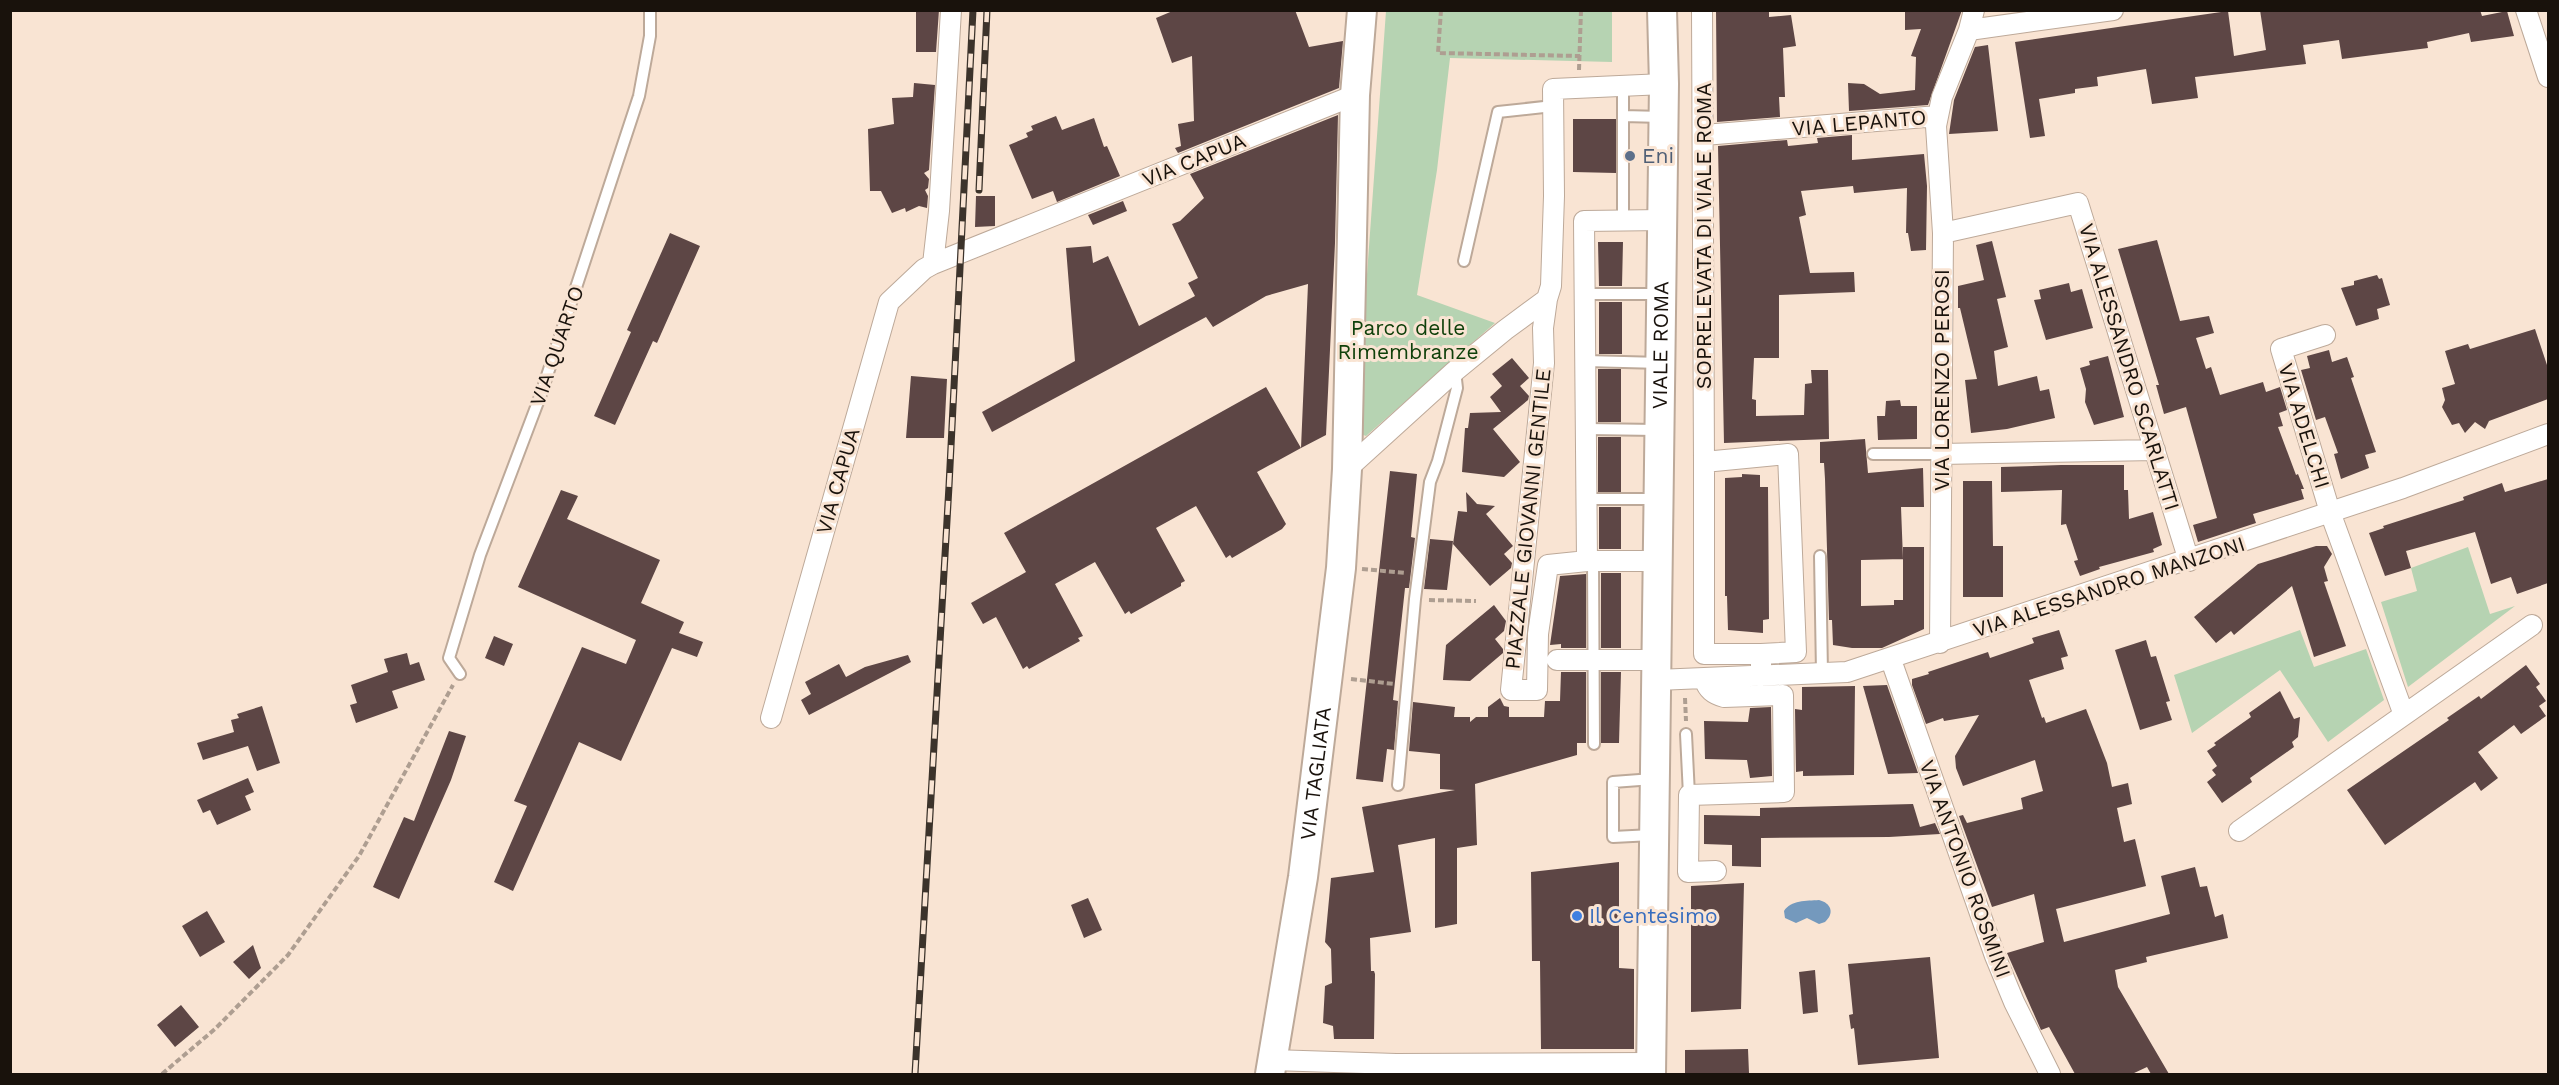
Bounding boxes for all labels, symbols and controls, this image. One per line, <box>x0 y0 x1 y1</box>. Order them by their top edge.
street label: SOPRELEVATA DI VIALE ROMA <box>1691 83 1716 389</box>
street label: VIA LEPANTO <box>1791 104 1927 141</box>
street label: VIA CAPUA <box>1138 127 1249 192</box>
place label: Eni <box>1642 143 1674 168</box>
marker: Eni <box>1623 149 1637 163</box>
street label: VIA ALESSANDRO SCARLATTI <box>2074 220 2185 513</box>
street label: VIA LORENZO PEROSI <box>1929 269 1954 491</box>
street label: VIALE ROMA <box>1647 281 1673 409</box>
street label: VIA QUARTO <box>524 282 589 409</box>
park label: Parco delle Rimembranze <box>1337 315 1479 364</box>
street label: VIA ADELCHI <box>2274 360 2335 492</box>
street label: PIAZZALE GIOVANNI GENTILE <box>1499 367 1556 671</box>
street label: VIA CAPUA <box>810 425 865 537</box>
street label: VIA ALESSANDRO MANZONI <box>1970 531 2248 642</box>
street label: VIA TAGLIATA <box>1295 705 1336 842</box>
street label: VIA ANTONIO ROSMINI <box>1914 757 2016 981</box>
place label: Il Centesimo <box>1589 903 1718 928</box>
marker: Il Centesimo <box>1570 909 1584 923</box>

